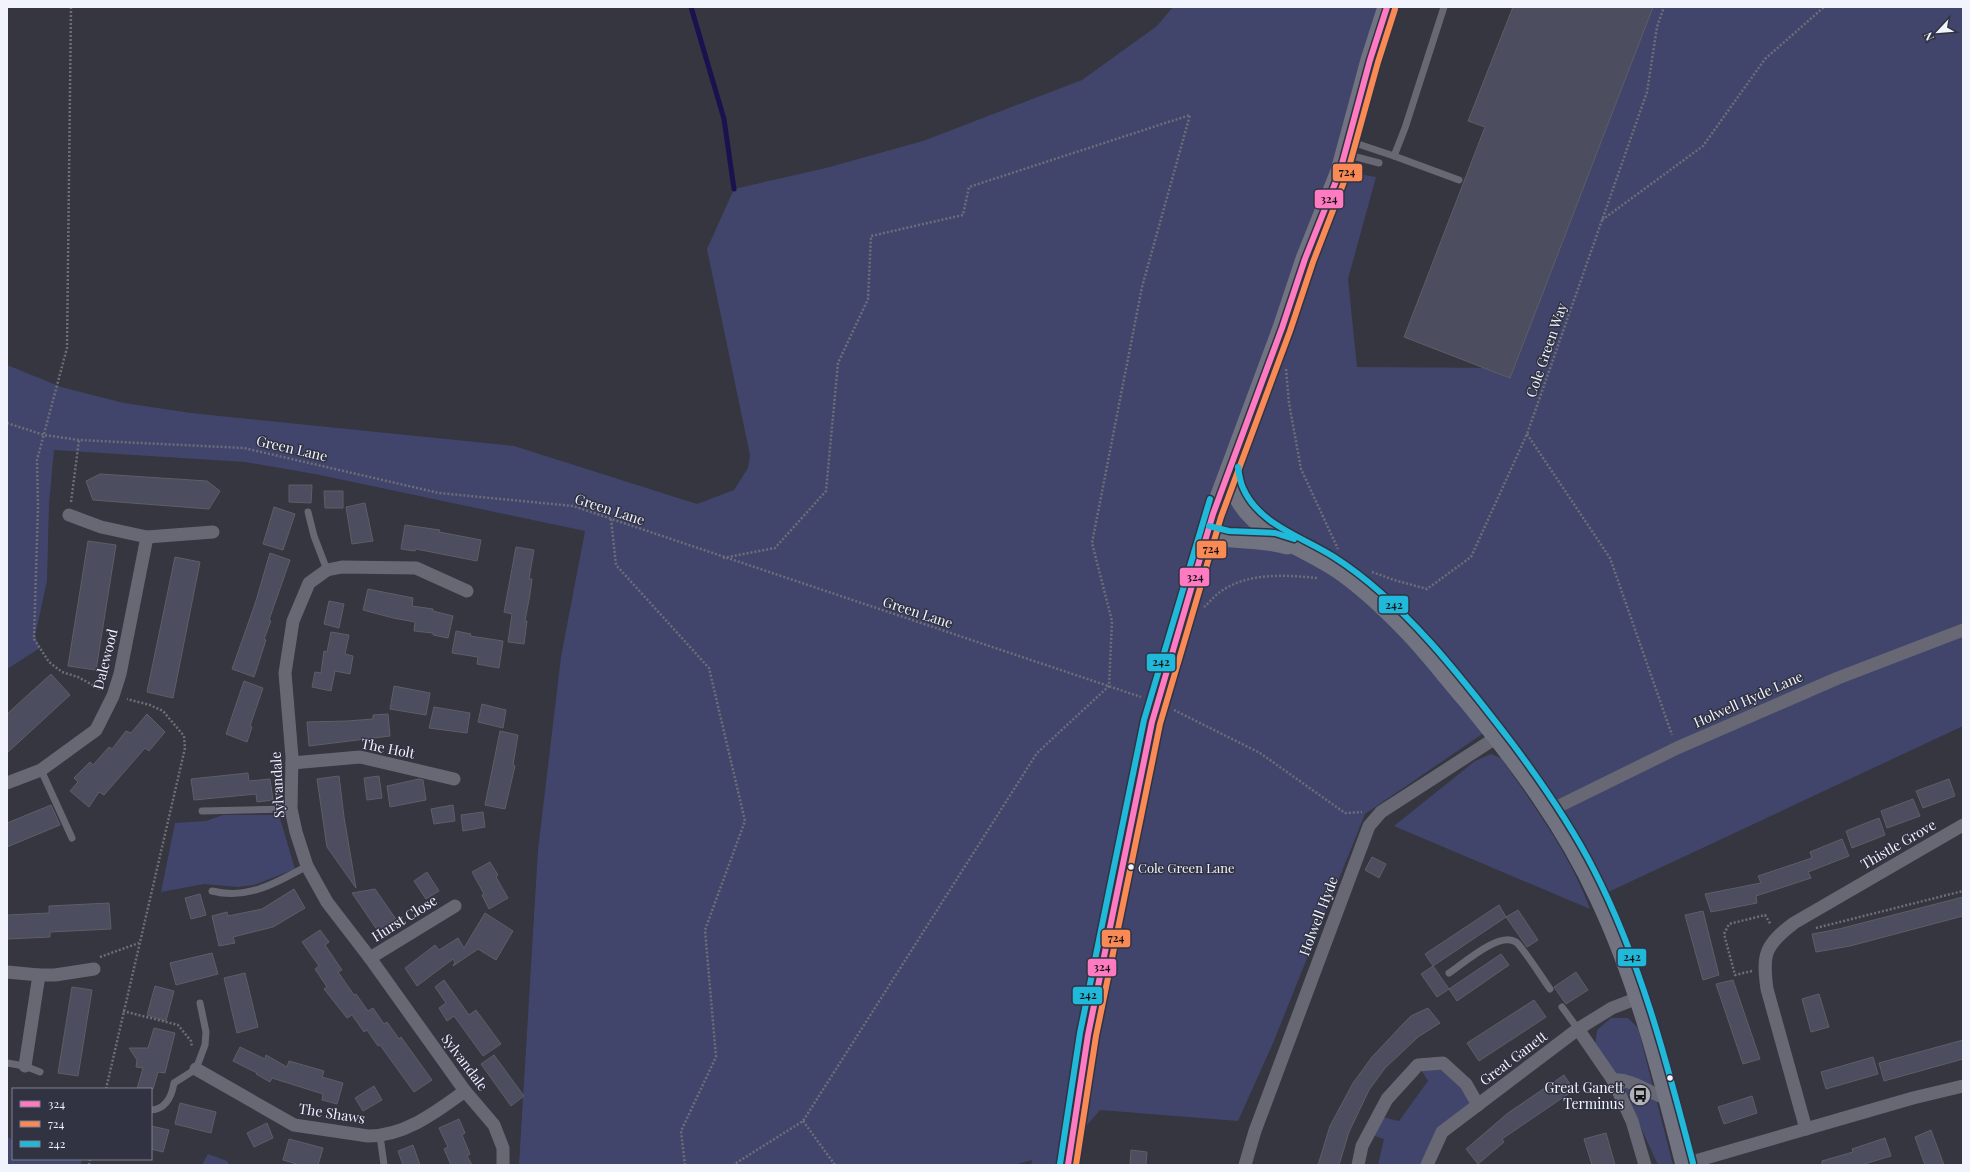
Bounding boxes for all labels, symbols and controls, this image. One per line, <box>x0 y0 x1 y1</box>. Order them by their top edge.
north arrow <box>1918 12 1958 52</box>
text: N <box>1920 30 1937 43</box>
line badge: 724 <box>1332 163 1363 182</box>
text: 724 <box>1339 164 1355 179</box>
line badge: 324 <box>1314 189 1344 209</box>
text: 324 <box>1321 191 1338 206</box>
street label: Cole Green Way <box>1521 300 1571 400</box>
street label: Green Lane <box>255 431 329 465</box>
street label: Green Lane <box>573 489 647 529</box>
line badge: 724 <box>1196 540 1227 559</box>
text: 724 <box>1203 541 1219 556</box>
line badge: 324 <box>1179 567 1210 587</box>
text: 324 <box>1187 569 1204 584</box>
street label: Green Lane <box>881 592 955 632</box>
line badge: 242 <box>1378 595 1409 614</box>
text: 242 <box>1385 597 1403 612</box>
street label: Dalewood <box>88 627 122 691</box>
line badge: 242 <box>1146 653 1176 672</box>
text: 242 <box>1152 654 1170 669</box>
street label: Holwell Hyde Lane <box>1690 666 1806 732</box>
street label: The Holt <box>360 733 417 763</box>
street label: Sylvandale <box>266 751 288 819</box>
street label: Thistle Grove <box>1857 815 1939 873</box>
place label: Cole Green Lane <box>1138 859 1235 876</box>
marker: Cole Green Lane <box>1126 862 1136 872</box>
street label: Holwell Hyde <box>1294 874 1342 958</box>
street label: Hurst Close <box>368 890 440 946</box>
line badge: 724 <box>1101 929 1131 948</box>
text: 724 <box>1108 930 1124 945</box>
line badge: 242 <box>1617 948 1647 967</box>
text: 242 <box>1623 949 1641 964</box>
line badge: 324 <box>1087 958 1117 977</box>
text: 324 <box>1094 959 1111 974</box>
line badge: 242 <box>1072 986 1103 1005</box>
text: 242 <box>1079 987 1097 1002</box>
street label: Great Ganett <box>1475 1026 1551 1090</box>
street label: Sylvandale <box>437 1030 493 1094</box>
unlabelled marker <box>1665 1073 1675 1083</box>
place label: Great Ganett Terminus <box>1544 1078 1625 1113</box>
bus stop icon: Great Ganett Terminus <box>1627 1082 1653 1108</box>
legend <box>12 1088 152 1160</box>
text: 324 <box>48 1095 65 1111</box>
street label: The Shaws <box>297 1098 367 1128</box>
text: 724 <box>48 1115 65 1131</box>
text: 242 <box>48 1135 66 1151</box>

